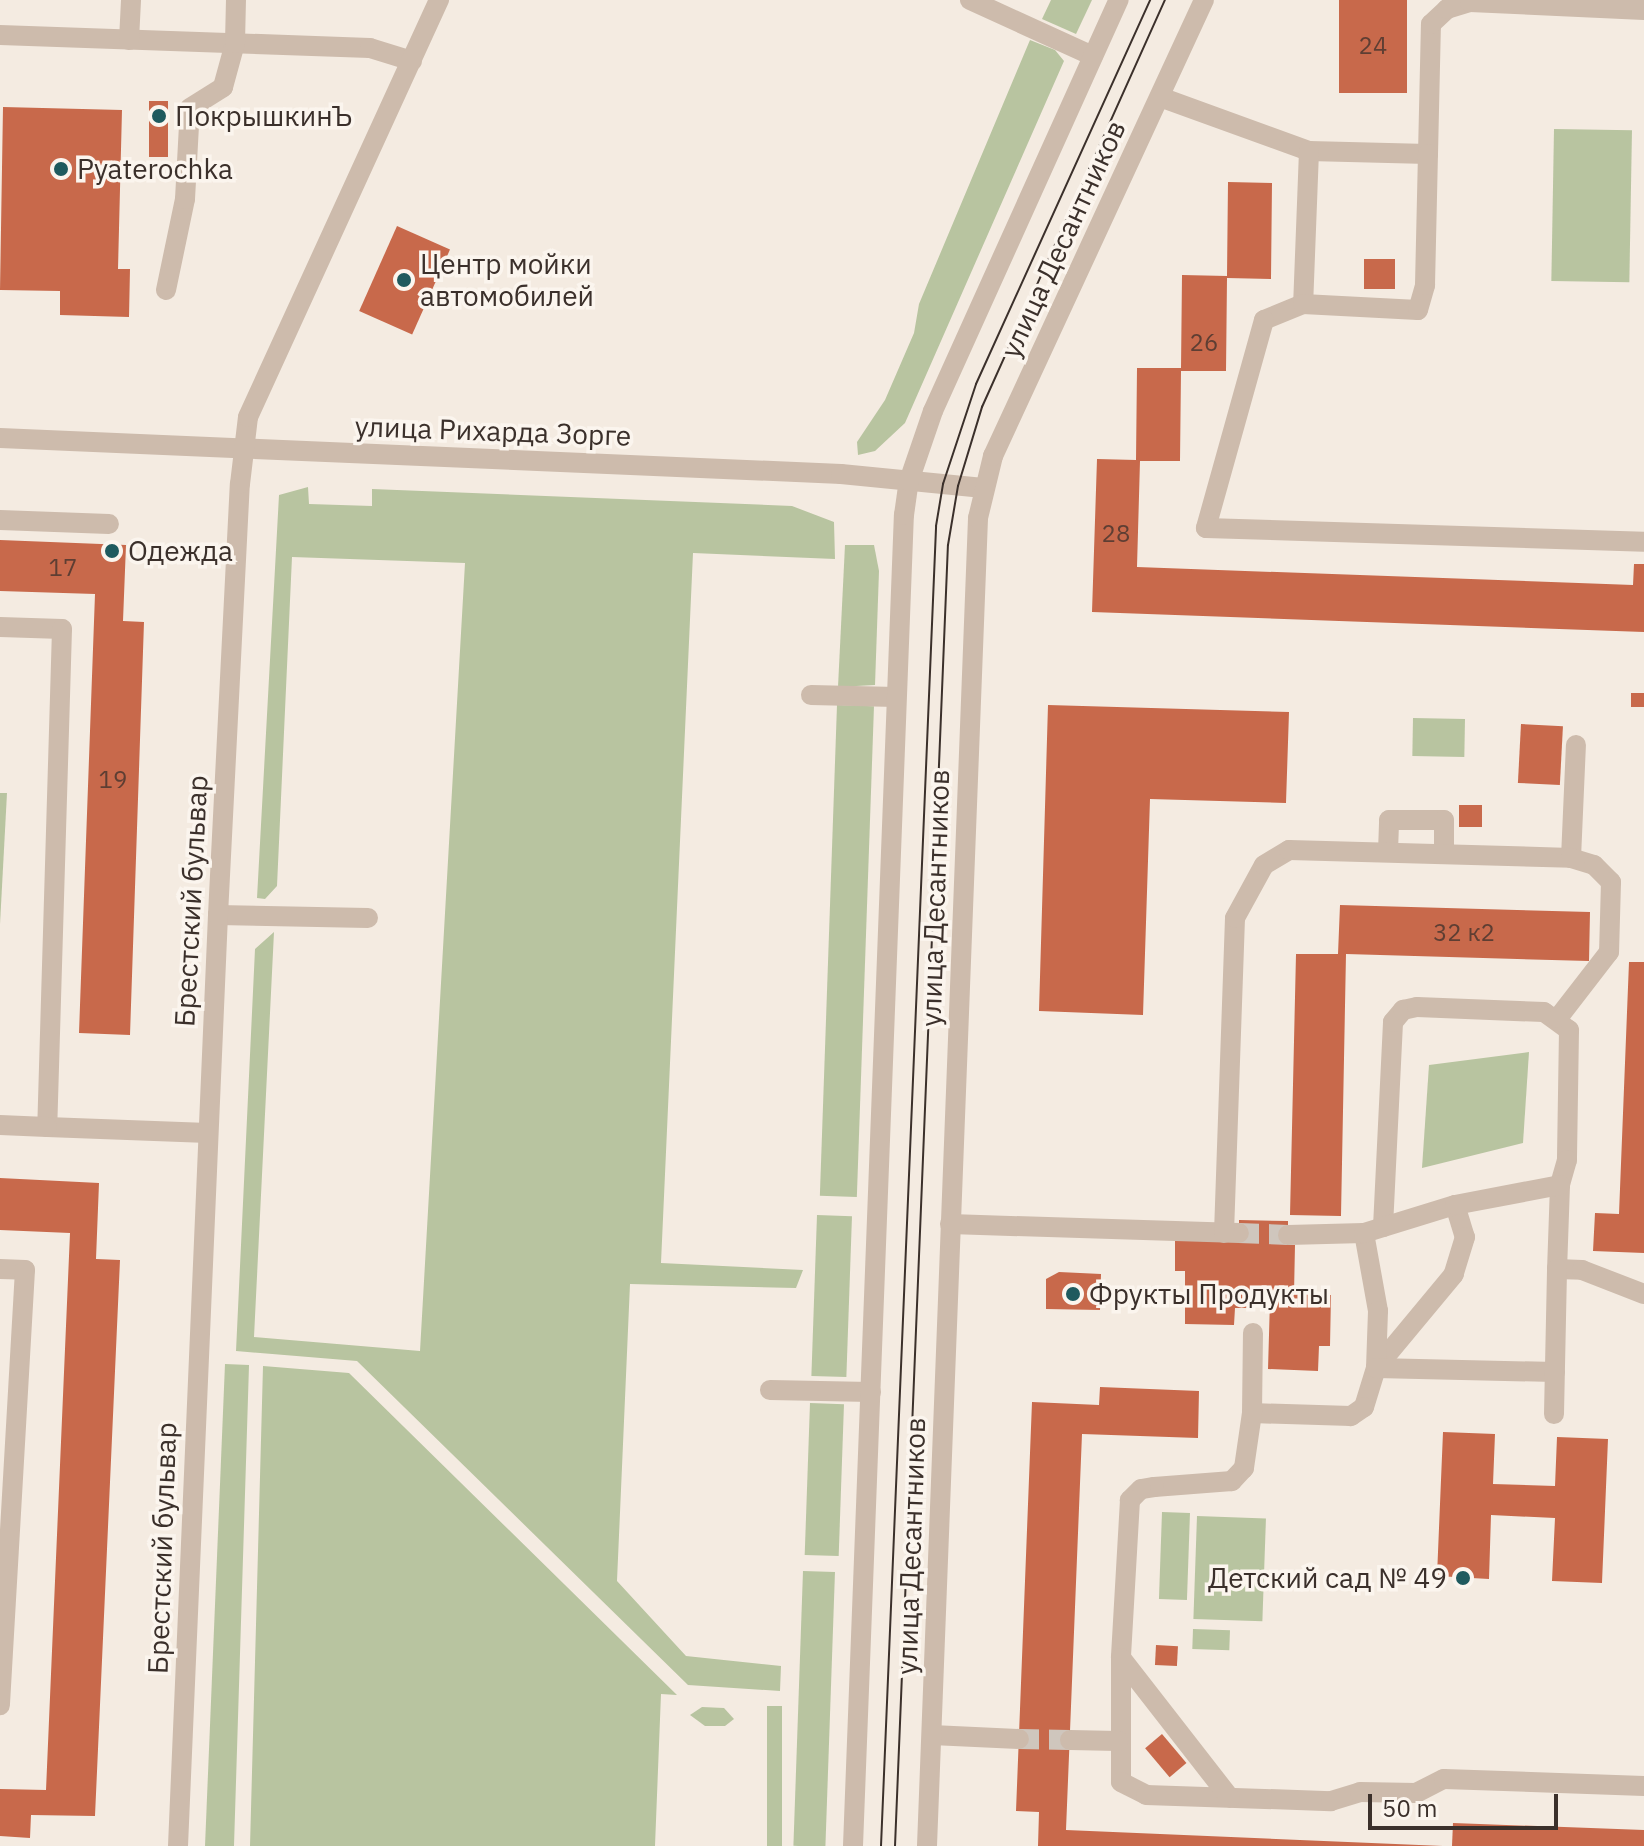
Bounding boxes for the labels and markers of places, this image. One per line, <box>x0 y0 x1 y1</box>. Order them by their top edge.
place label: ПокрышкинЪ <box>175 99 352 133</box>
marker: ПокрышкинЪ <box>150 107 168 125</box>
place label: Pyaterochka <box>77 152 233 186</box>
marker: Pyaterochka <box>52 160 70 178</box>
place label: Центр мойки автомобилей <box>420 247 594 313</box>
marker: Центр мойки автомобилей <box>395 271 413 289</box>
place label: Одежда <box>128 534 233 568</box>
marker: Одежда <box>103 542 121 560</box>
place label: Фрукты Продукты <box>1089 1277 1329 1311</box>
marker: Фрукты Продукты <box>1064 1285 1082 1303</box>
place label: Детский сад № 49 <box>1208 1561 1447 1595</box>
marker: Детский сад № 49 <box>1454 1569 1472 1587</box>

